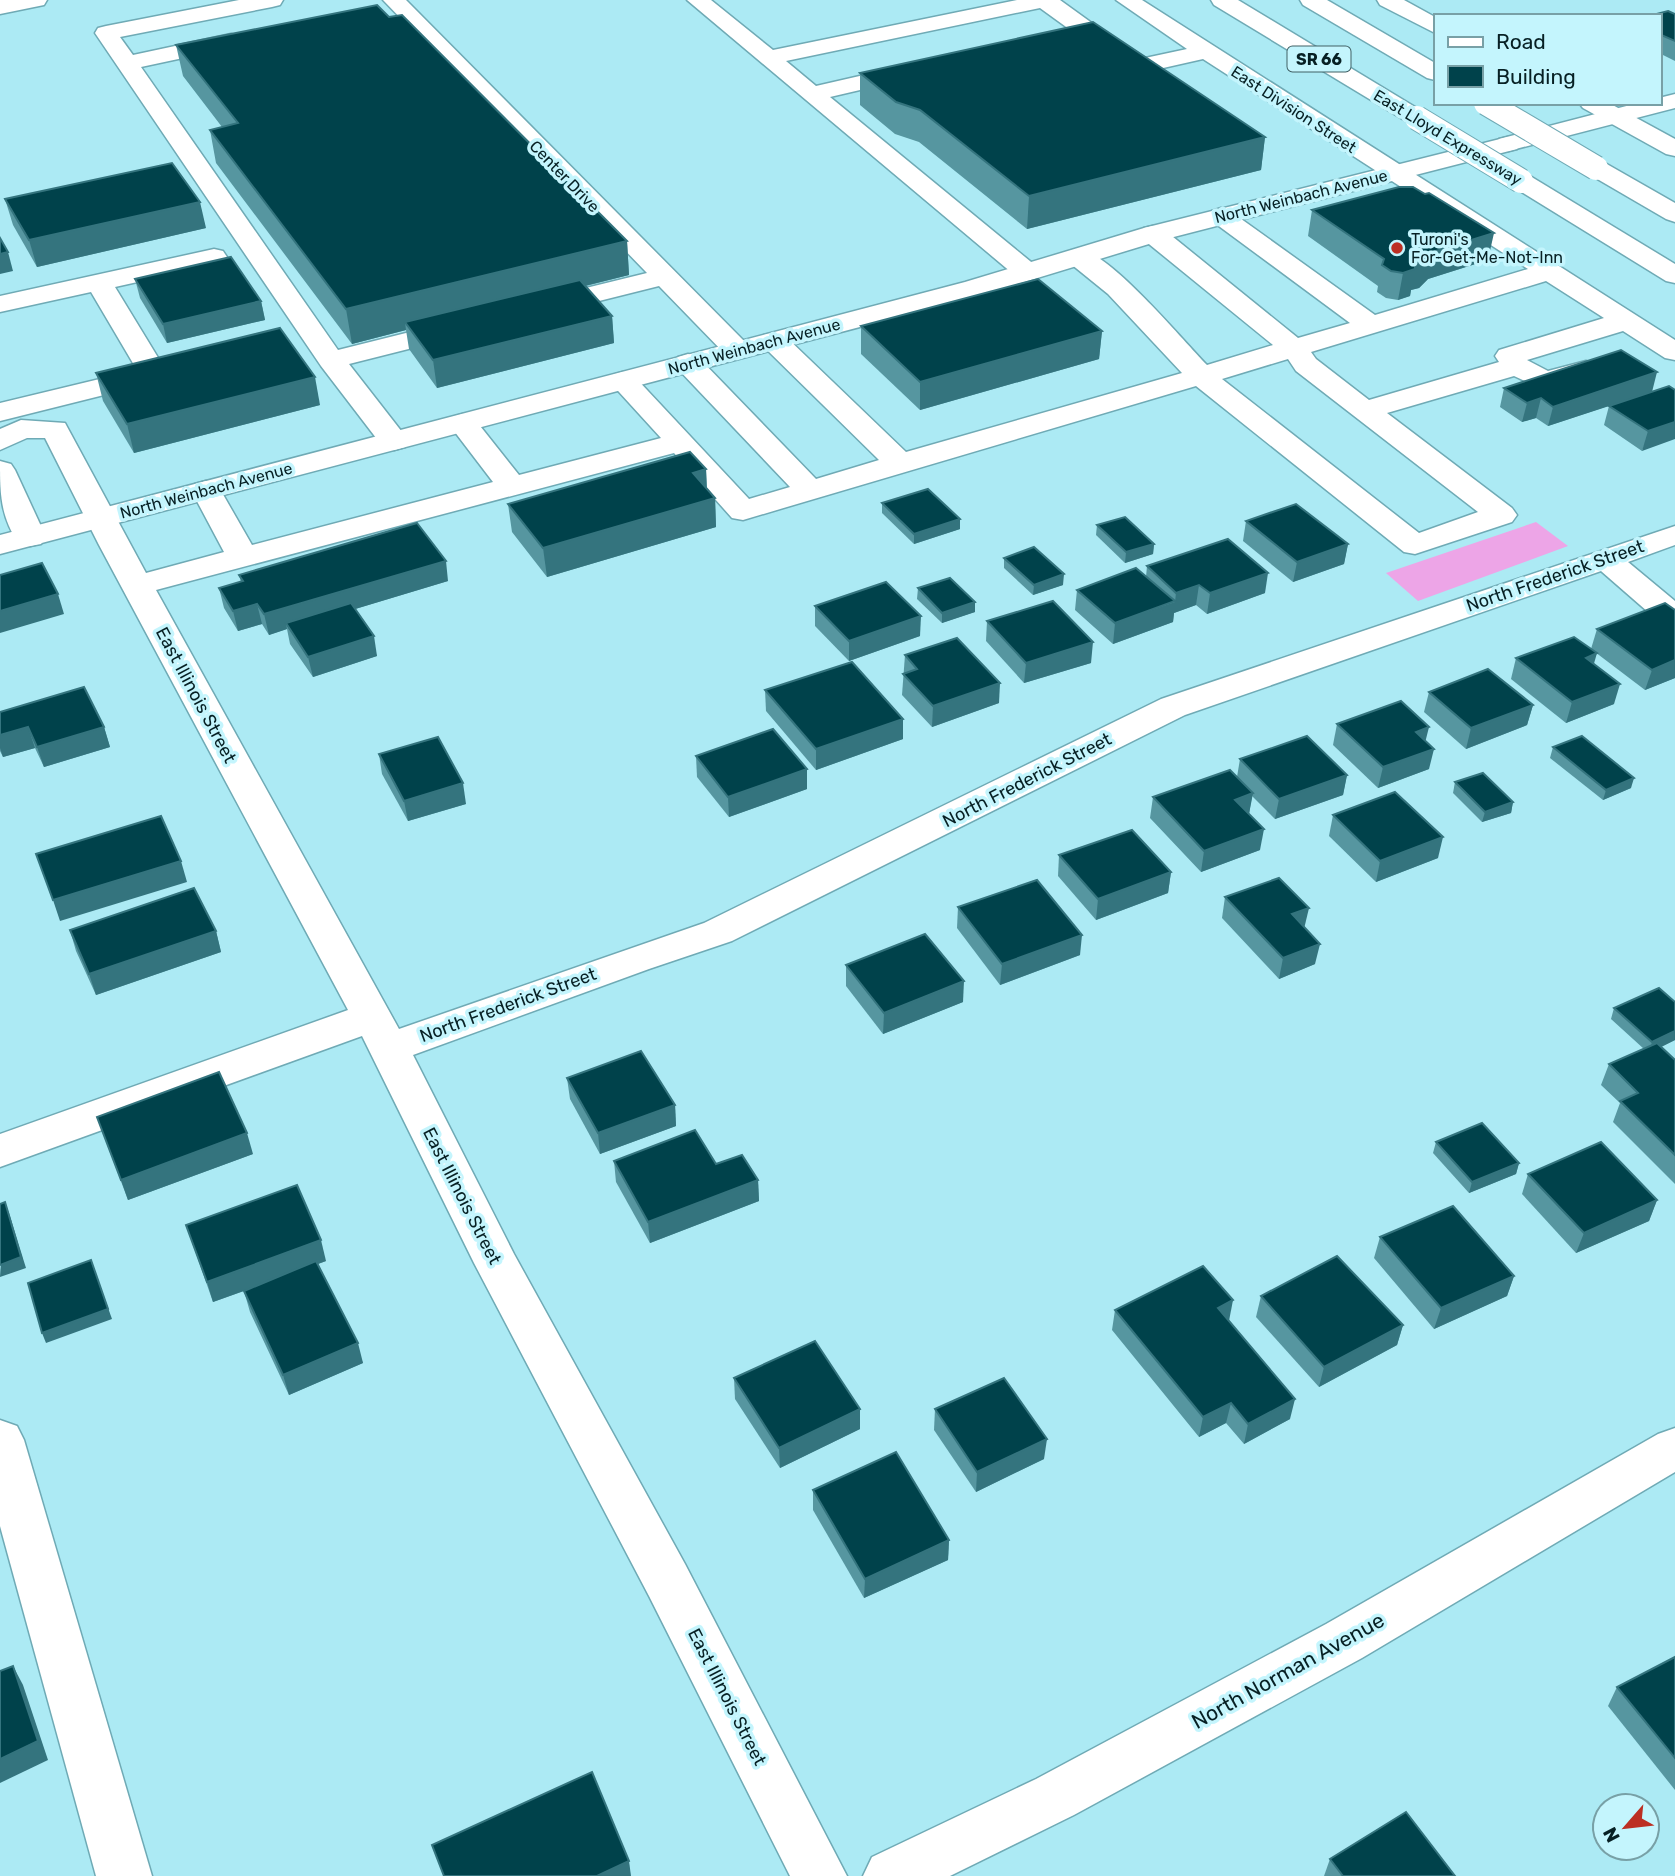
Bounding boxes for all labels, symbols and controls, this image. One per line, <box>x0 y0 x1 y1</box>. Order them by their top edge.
legend <box>1434 14 1661 105</box>
text: Road <box>1496 29 1546 54</box>
road number: SR 66 <box>1288 46 1350 72</box>
street label: East Division Street <box>1228 62 1360 157</box>
text: Building <box>1496 64 1576 89</box>
street label: East Lloyd Expressway <box>1370 86 1525 189</box>
street label: Center Drive <box>526 136 604 216</box>
street label: North Weinbach Avenue <box>1213 166 1390 227</box>
place label: Turoni's For-Get-Me-Not-Inn <box>1411 230 1563 267</box>
marker: Turoni's For-Get-Me-Not-Inn <box>1389 240 1405 256</box>
street label: North Weinbach Avenue <box>666 314 842 379</box>
street label: North Weinbach Avenue <box>118 458 294 523</box>
street label: North Frederick Street <box>1463 535 1647 617</box>
street label: East Illinois Street <box>151 623 241 767</box>
street label: North Frederick Street <box>939 728 1115 832</box>
street label: North Frederick Street <box>417 963 599 1047</box>
street label: East Illinois Street <box>418 1124 506 1268</box>
street label: North Norman Avenue <box>1187 1607 1389 1734</box>
street label: East Illinois Street <box>683 1625 771 1769</box>
north arrow <box>1591 1792 1661 1862</box>
text: N <box>1598 1823 1625 1846</box>

